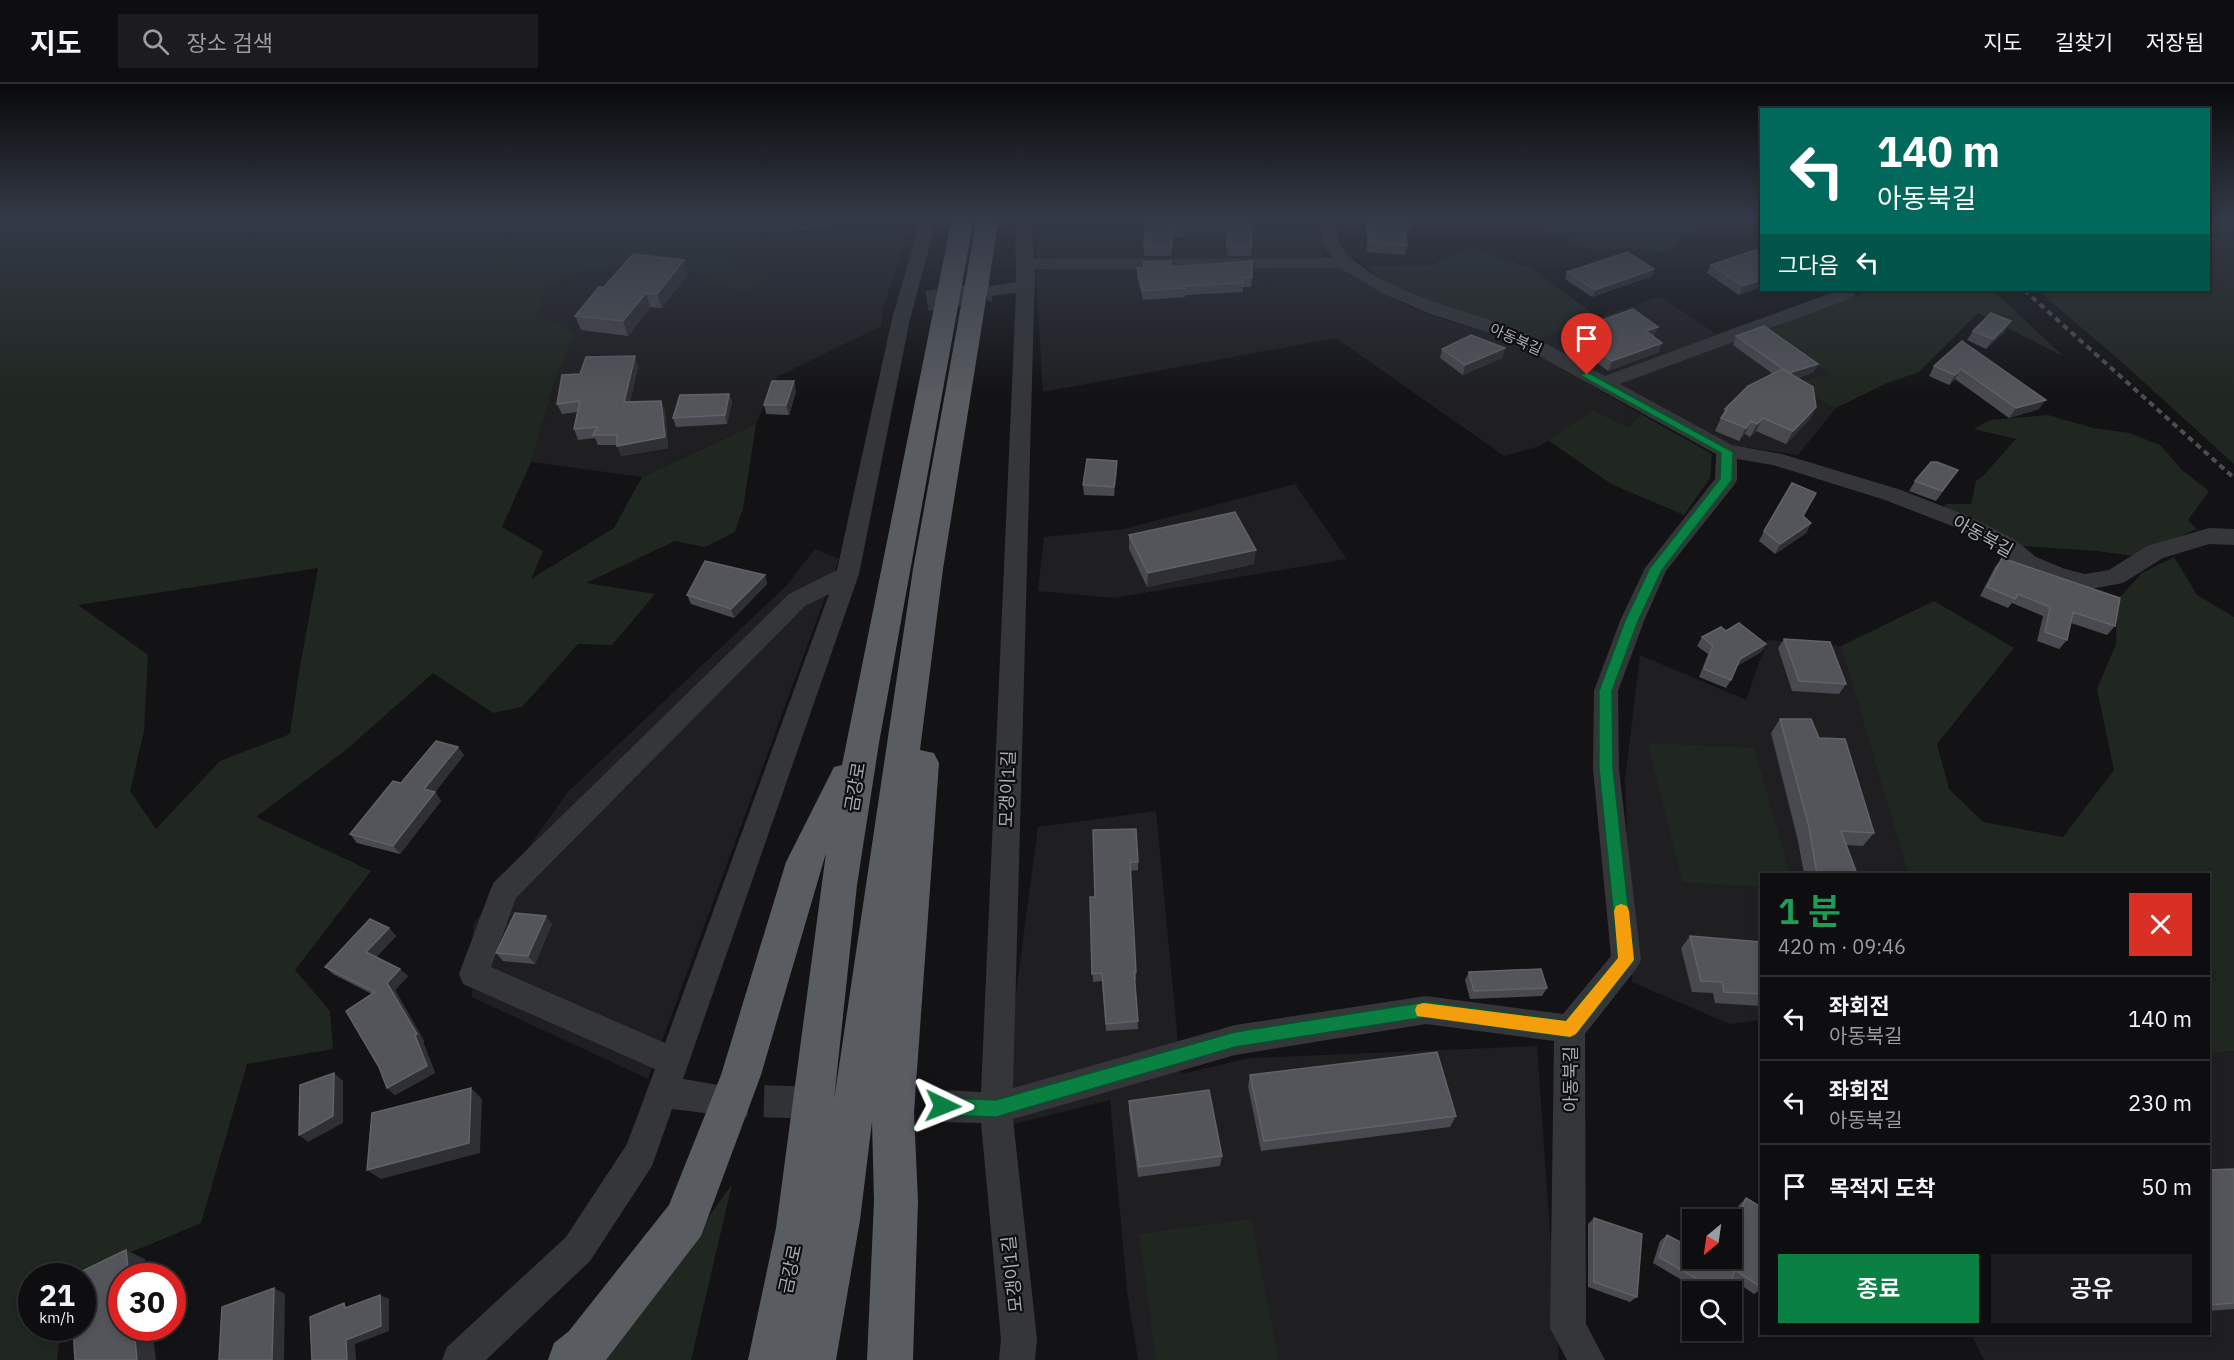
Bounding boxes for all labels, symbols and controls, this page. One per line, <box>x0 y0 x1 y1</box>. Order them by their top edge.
search box <box>118 14 538 68</box>
text: 지도 <box>30 24 82 61</box>
icon: search <box>139 25 172 58</box>
text: 장소 검색 <box>187 28 273 57</box>
text: 지도 <box>1983 28 2022 56</box>
text: 길찾기 <box>2055 28 2113 56</box>
text: 저장됨 <box>2146 28 2204 56</box>
text: 140 m <box>1877 124 2000 179</box>
icon: left <box>1778 132 1856 210</box>
text: 아동북길 <box>1877 180 1976 215</box>
icon: left <box>1851 246 1884 279</box>
text: 그다음 <box>1778 250 1839 279</box>
pin <box>1561 313 1612 375</box>
street label: 아동북길 <box>1487 319 1545 359</box>
icon: arrive <box>1570 322 1603 355</box>
street label: 아동북길 <box>1948 510 2018 562</box>
street label: 모갱이1길 <box>994 750 1020 828</box>
street label: 금강로 <box>840 761 870 813</box>
text: 1 분 <box>1778 887 1841 934</box>
button: close <box>2129 893 2192 956</box>
text: 420 m · 09:46 <box>1778 933 1906 960</box>
text: 좌회전 <box>1829 991 1890 1020</box>
icon: left <box>1778 1002 1811 1035</box>
text: 140 m <box>2128 1004 2192 1033</box>
text: 아동북길 <box>1829 1022 1903 1049</box>
street label: 아동북길 <box>1559 1046 1582 1112</box>
position arrow <box>911 1074 975 1138</box>
text: 좌회전 <box>1829 1075 1890 1104</box>
icon: left <box>1778 1086 1811 1119</box>
text: 230 m <box>2128 1088 2192 1117</box>
text: 아동북길 <box>1829 1106 1903 1133</box>
icon: arrive <box>1778 1170 1811 1203</box>
text: 50 m <box>2141 1172 2192 1201</box>
text: 목적지 도착 <box>1829 1173 1935 1202</box>
north arrow <box>1682 1209 1742 1269</box>
map controls <box>1682 1209 1742 1341</box>
street label: 모갱이1길 <box>997 1234 1027 1314</box>
street label: 금강로 <box>774 1242 806 1296</box>
button: 종료 <box>1778 1254 1979 1323</box>
button: 공유 <box>1991 1254 2192 1323</box>
speed limit sign: 30 <box>108 1263 186 1341</box>
text: 21 <box>39 1275 75 1314</box>
button: search <box>1682 1281 1742 1341</box>
text: km/h <box>39 1308 75 1327</box>

